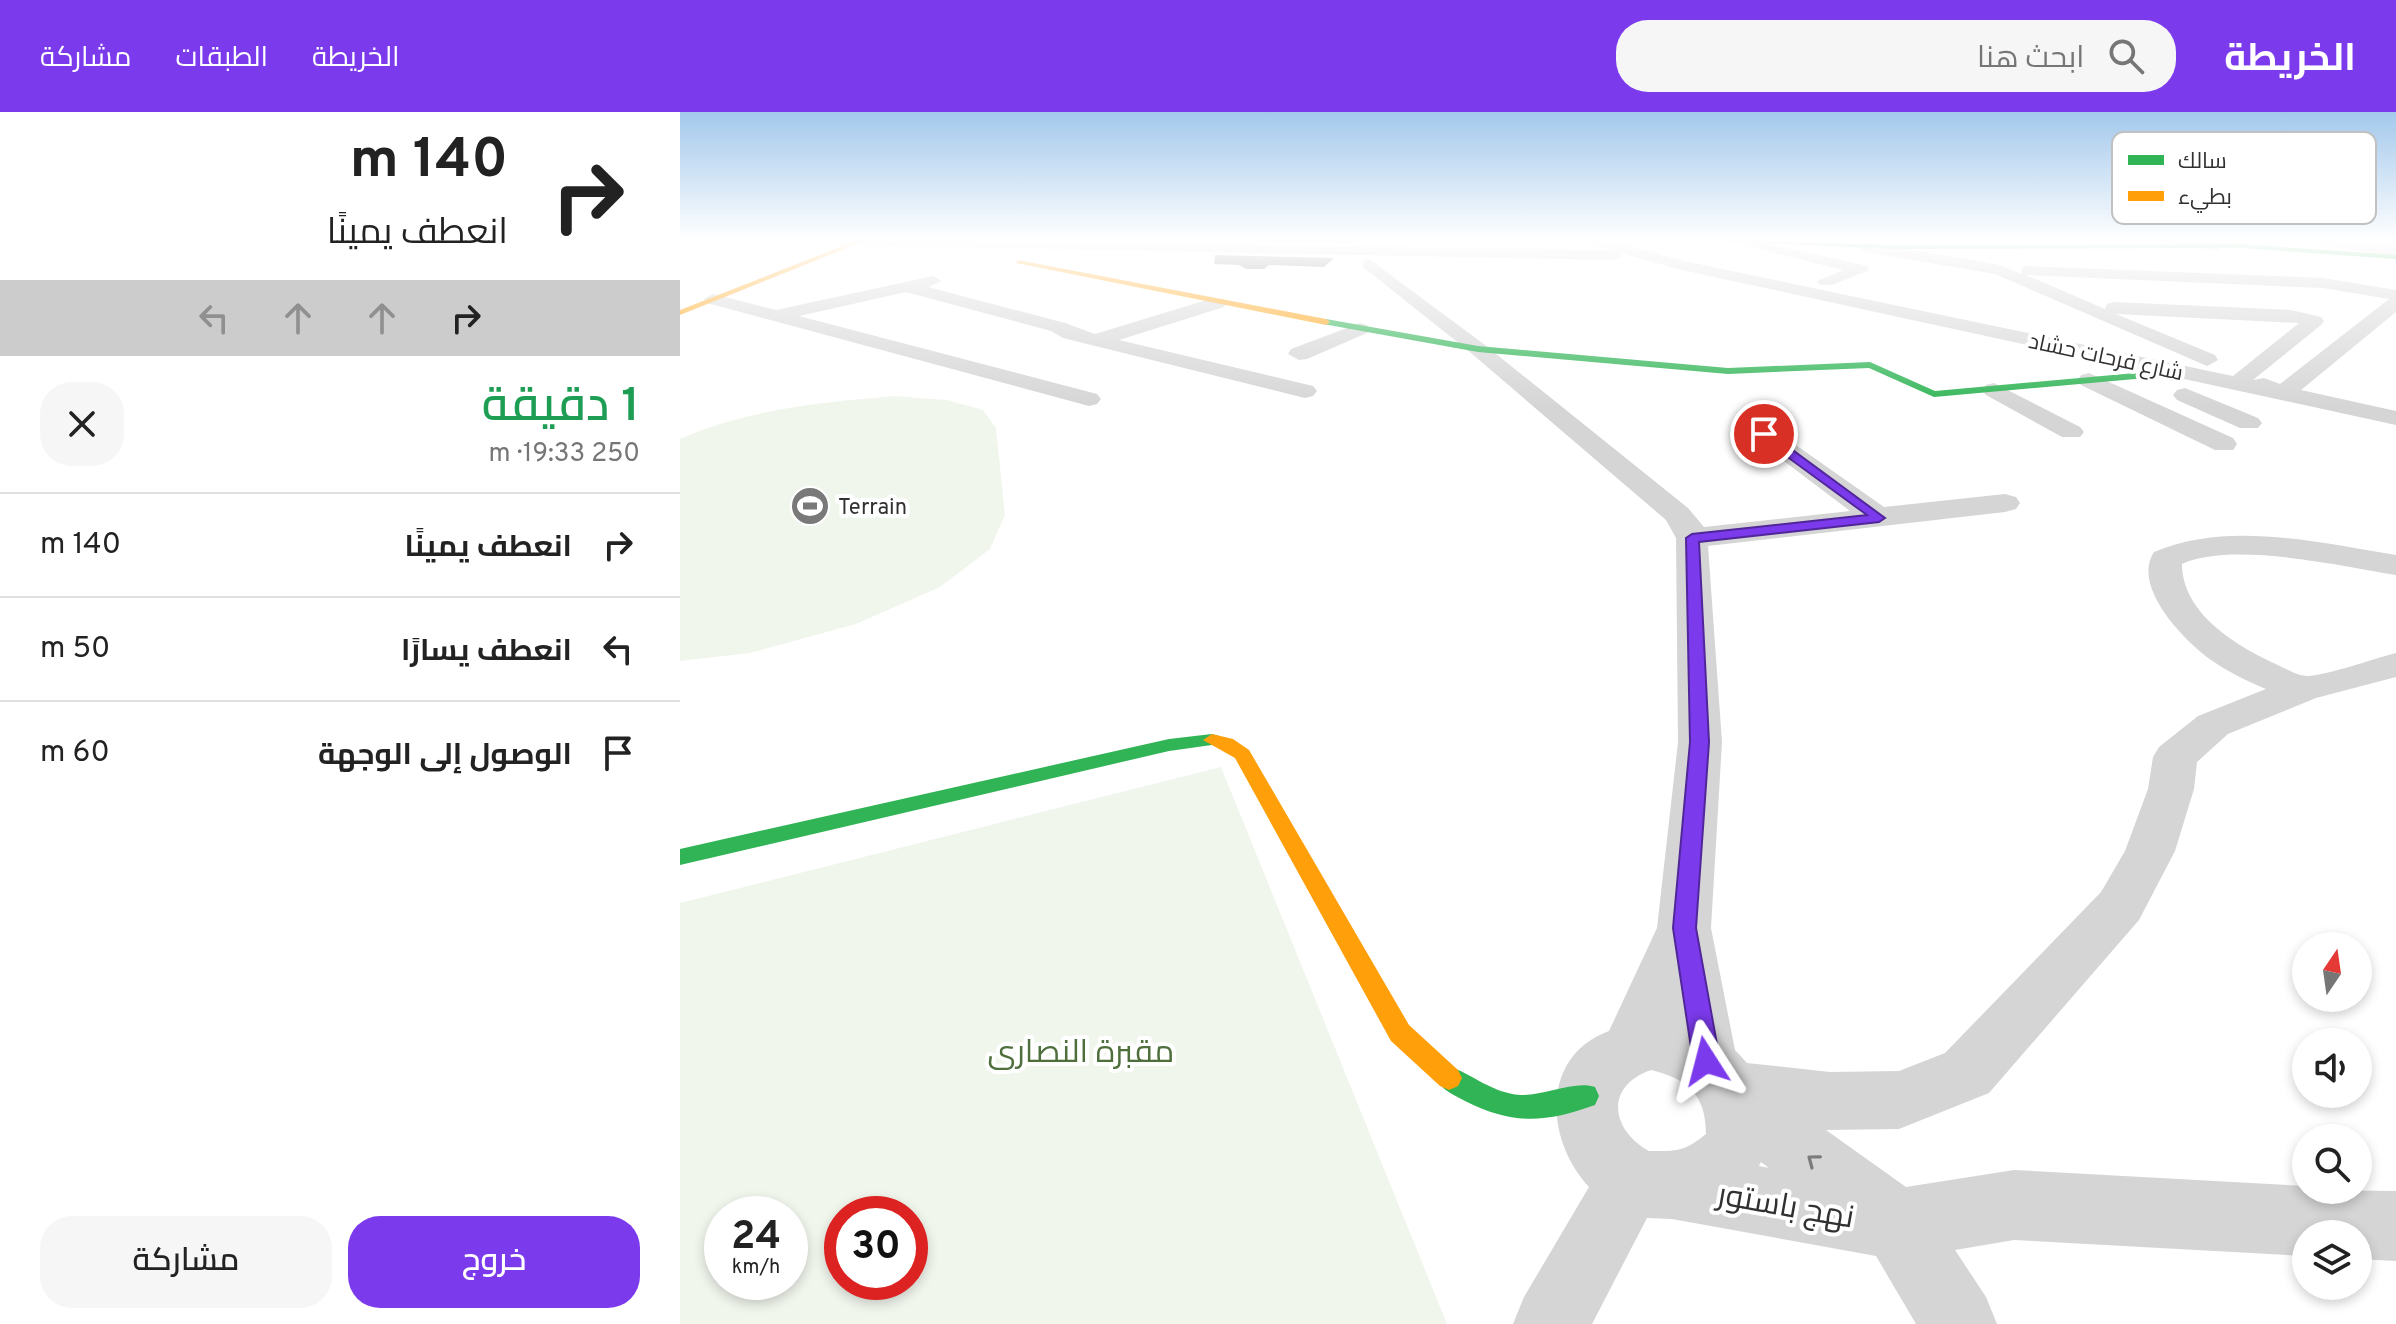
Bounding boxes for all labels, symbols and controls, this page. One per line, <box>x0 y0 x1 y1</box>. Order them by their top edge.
search box <box>1616 20 2176 92</box>
icon: search <box>2104 34 2148 78</box>
text: الخريطة <box>2224 36 2356 85</box>
text: مشاركة <box>40 41 131 77</box>
text: الطبقات <box>175 41 268 77</box>
text: الخريطة <box>312 41 399 77</box>
text: ابحث هنا <box>1977 41 2084 78</box>
text: 140 m <box>350 127 508 197</box>
legend <box>2112 132 2376 224</box>
icon: right <box>536 144 640 248</box>
text: سالك <box>2178 149 2227 176</box>
text: بطيء <box>2178 185 2232 213</box>
text: انعطف يمينًا <box>327 211 508 257</box>
icon: left <box>192 296 236 340</box>
icon: ahead <box>276 296 320 340</box>
icon: ahead <box>360 296 404 340</box>
icon: right <box>444 296 488 340</box>
street label: شارع فرحات حشاد <box>2026 329 2185 388</box>
text: 1 دقيقة <box>482 378 640 438</box>
button: close <box>40 382 124 466</box>
pin <box>1730 400 1798 468</box>
icon: arrive <box>1742 412 1786 456</box>
text: 250 m · 19:33 <box>489 438 640 471</box>
sports icon: Terrain <box>789 485 831 527</box>
place label: Terrain <box>838 495 907 522</box>
icon: right <box>596 523 640 567</box>
text: 140 m <box>40 527 121 564</box>
text: انعطف يمينًا <box>405 530 572 567</box>
icon: left <box>596 627 640 671</box>
text: 50 m <box>40 631 110 668</box>
text: انعطف يسارًا <box>401 634 572 671</box>
icon: arrive <box>596 731 640 775</box>
text: 60 m <box>40 735 110 772</box>
text: الوصول إلى الوجهة <box>318 738 572 775</box>
north arrow <box>2292 932 2372 1012</box>
map controls <box>2292 932 2372 1300</box>
position arrow <box>1664 1019 1748 1103</box>
button: sound <box>2292 1028 2372 1108</box>
park label: مقبرة النصارى <box>988 1034 1174 1074</box>
button: search <box>2292 1124 2372 1204</box>
one-way arrow <box>1807 1155 1822 1169</box>
street label: نهج باستور <box>1712 1176 1857 1240</box>
speed limit sign: 30 <box>824 1196 928 1300</box>
text: 24 <box>731 1213 781 1263</box>
button: مشاركة <box>40 1216 332 1308</box>
button: خروج <box>348 1216 640 1308</box>
button: layers <box>2292 1220 2372 1300</box>
text: km/h <box>732 1255 780 1281</box>

